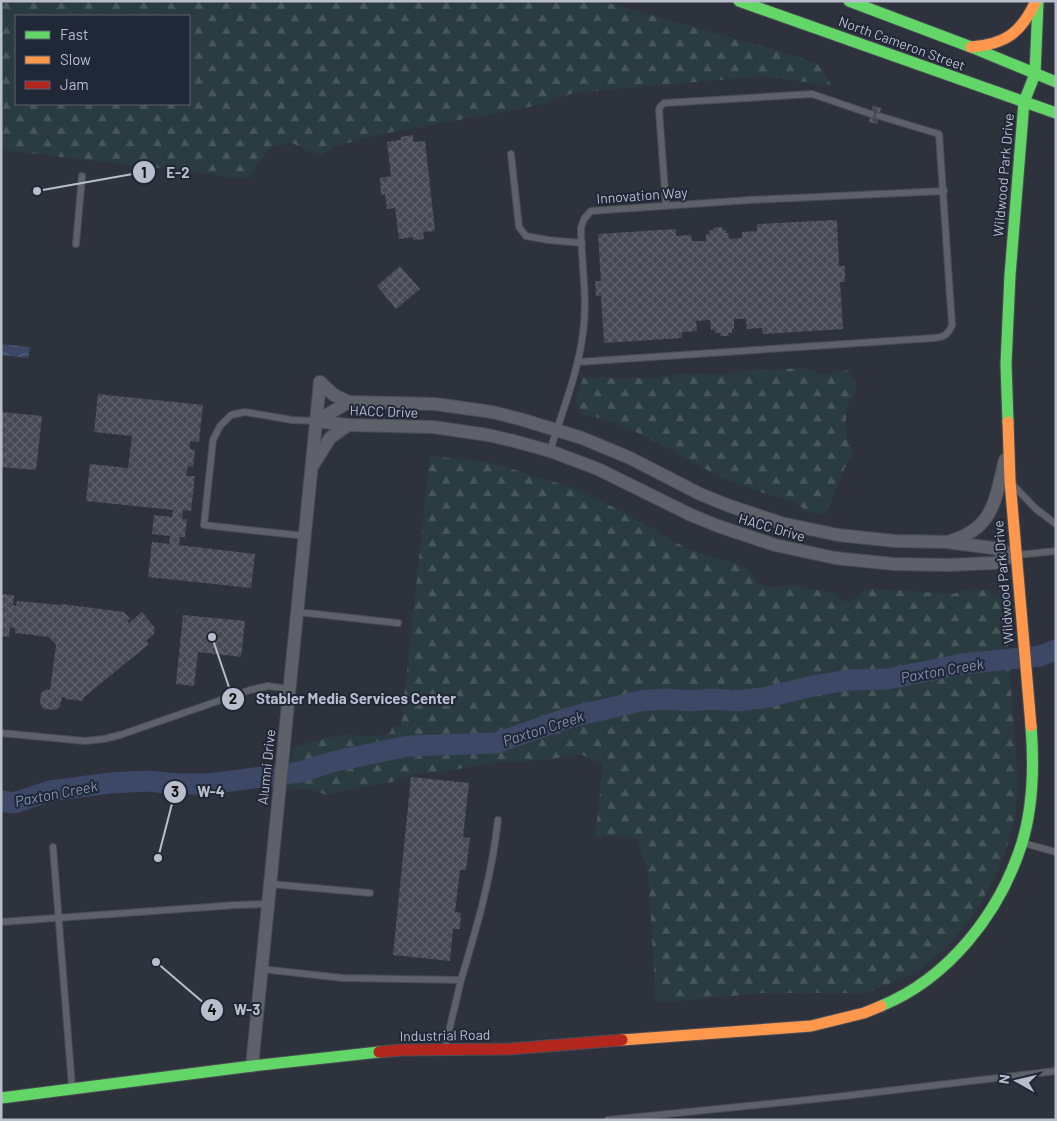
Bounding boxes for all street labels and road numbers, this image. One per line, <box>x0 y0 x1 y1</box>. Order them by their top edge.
street label: North Cameron Street <box>836 12 968 74</box>
street label: Wildwood Park Drive <box>989 113 1017 237</box>
street label: Innovation Way <box>596 183 689 207</box>
street label: HACC Drive <box>349 401 419 421</box>
street label: HACC Drive <box>737 509 807 545</box>
street label: Wildwood Park Drive <box>989 520 1017 644</box>
street label: Alumni Drive <box>254 728 278 806</box>
street label: Industrial Road <box>399 1026 491 1044</box>

